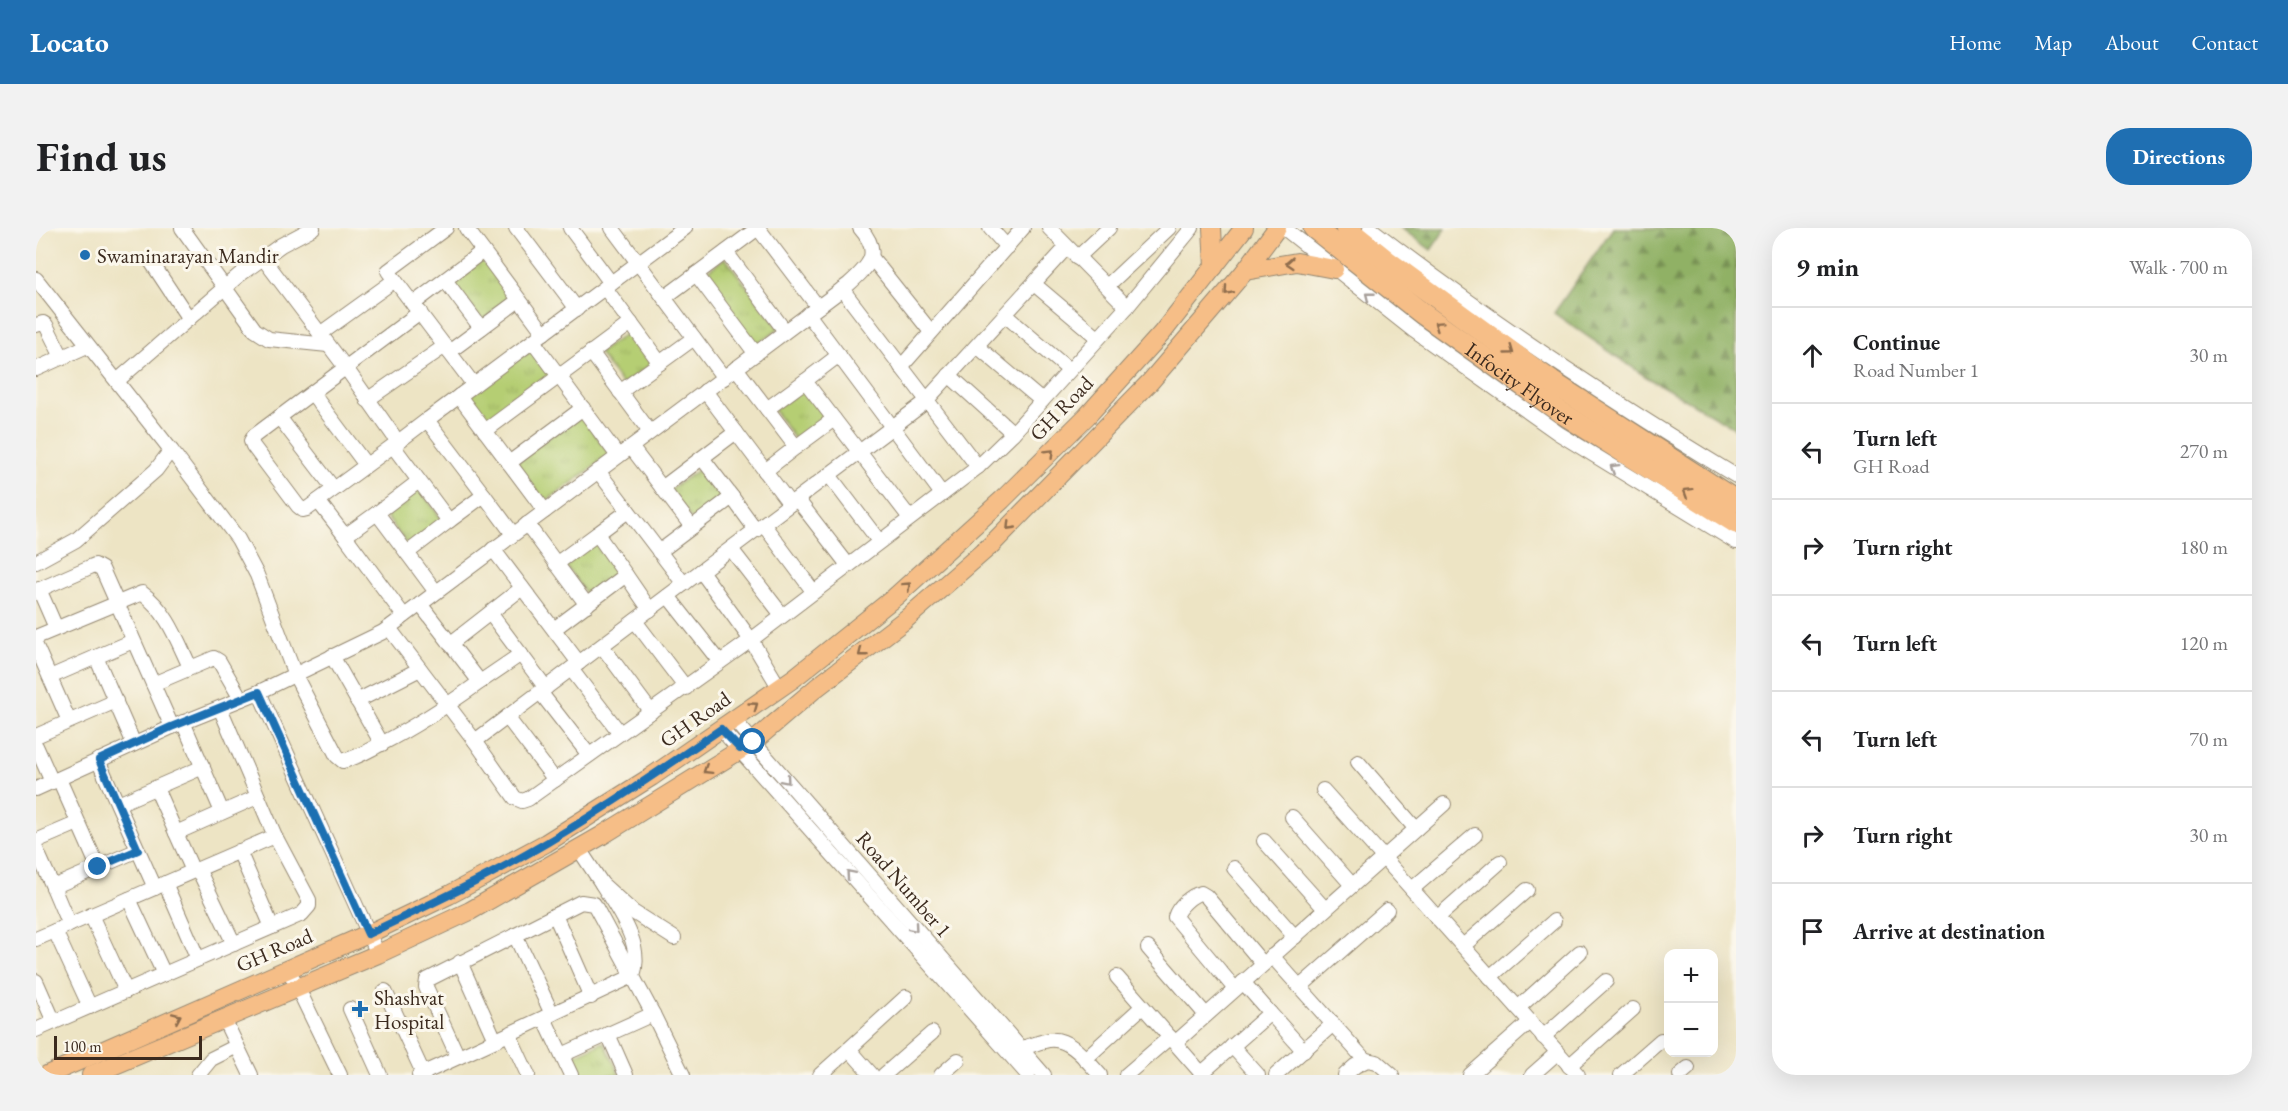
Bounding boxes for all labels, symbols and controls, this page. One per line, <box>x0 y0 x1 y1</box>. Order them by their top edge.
text: Locato <box>30 24 109 60</box>
text: Home <box>1949 29 2001 56</box>
text: Map <box>2034 29 2072 56</box>
text: About <box>2105 29 2158 56</box>
text: Contact <box>2191 29 2258 56</box>
button: Directions <box>2106 128 2252 185</box>
text: Find us <box>36 129 167 184</box>
place label: Swaminarayan Mandir <box>97 242 279 269</box>
marker: Swaminarayan Mandir <box>78 248 92 262</box>
text: 9 min <box>1796 250 1859 284</box>
text: Walk · 700 m <box>2129 254 2228 280</box>
one-way arrow <box>1285 257 1294 270</box>
one-way arrow <box>1224 284 1235 295</box>
one-way arrow <box>1365 292 1376 303</box>
one-way arrow <box>1433 321 1444 332</box>
text: Continue <box>1853 328 1940 357</box>
street label: Infocity Flyover <box>1460 335 1579 431</box>
icon: ahead <box>1796 339 1829 372</box>
text: 30 m <box>2189 342 2228 368</box>
one-way arrow <box>1504 344 1515 355</box>
text: Road Number 1 <box>1853 357 1979 383</box>
street label: GH Road <box>1023 369 1099 446</box>
text: Turn left <box>1853 424 1937 453</box>
icon: left <box>1796 435 1829 468</box>
text: 270 m <box>2180 438 2228 464</box>
one-way arrow <box>1042 450 1053 461</box>
text: GH Road <box>1853 453 1930 479</box>
one-way arrow <box>1610 464 1620 476</box>
one-way arrow <box>1682 488 1693 499</box>
one-way arrow <box>1006 518 1017 529</box>
icon: right <box>1796 531 1829 564</box>
text: Turn right <box>1853 533 1952 562</box>
text: 180 m <box>2180 534 2228 560</box>
one-way arrow <box>900 582 911 593</box>
icon: left <box>1796 627 1829 660</box>
text: Turn left <box>1853 629 1937 658</box>
text: 120 m <box>2180 630 2228 656</box>
one-way arrow <box>858 646 869 657</box>
street label: GH Road <box>654 685 736 753</box>
one-way arrow <box>747 702 758 713</box>
icon: left <box>1796 723 1829 756</box>
text: Turn left <box>1853 725 1937 754</box>
text: 70 m <box>2189 726 2228 752</box>
route start <box>739 728 765 754</box>
one-way arrow <box>703 763 714 774</box>
one-way arrow <box>779 773 790 784</box>
icon: right <box>1796 819 1829 852</box>
text: Turn right <box>1853 821 1952 850</box>
text: 30 m <box>2189 822 2228 848</box>
street label: Road Number 1 <box>850 825 958 943</box>
route end <box>84 853 110 879</box>
one-way arrow <box>846 870 857 881</box>
icon: arrive <box>1796 915 1829 948</box>
text: Arrive at destination <box>1853 917 2045 946</box>
one-way arrow <box>907 921 918 932</box>
street label: GH Road <box>232 922 317 978</box>
map controls <box>1664 949 1718 1057</box>
button: + <box>1664 949 1718 1003</box>
place label: Shashvat Hospital <box>374 984 444 1035</box>
marker: Shashvat Hospital <box>351 1000 369 1018</box>
button: − <box>1664 1003 1718 1057</box>
one-way arrow <box>171 1012 182 1024</box>
scale bar <box>54 1033 202 1060</box>
text: 100 m <box>63 1036 102 1057</box>

